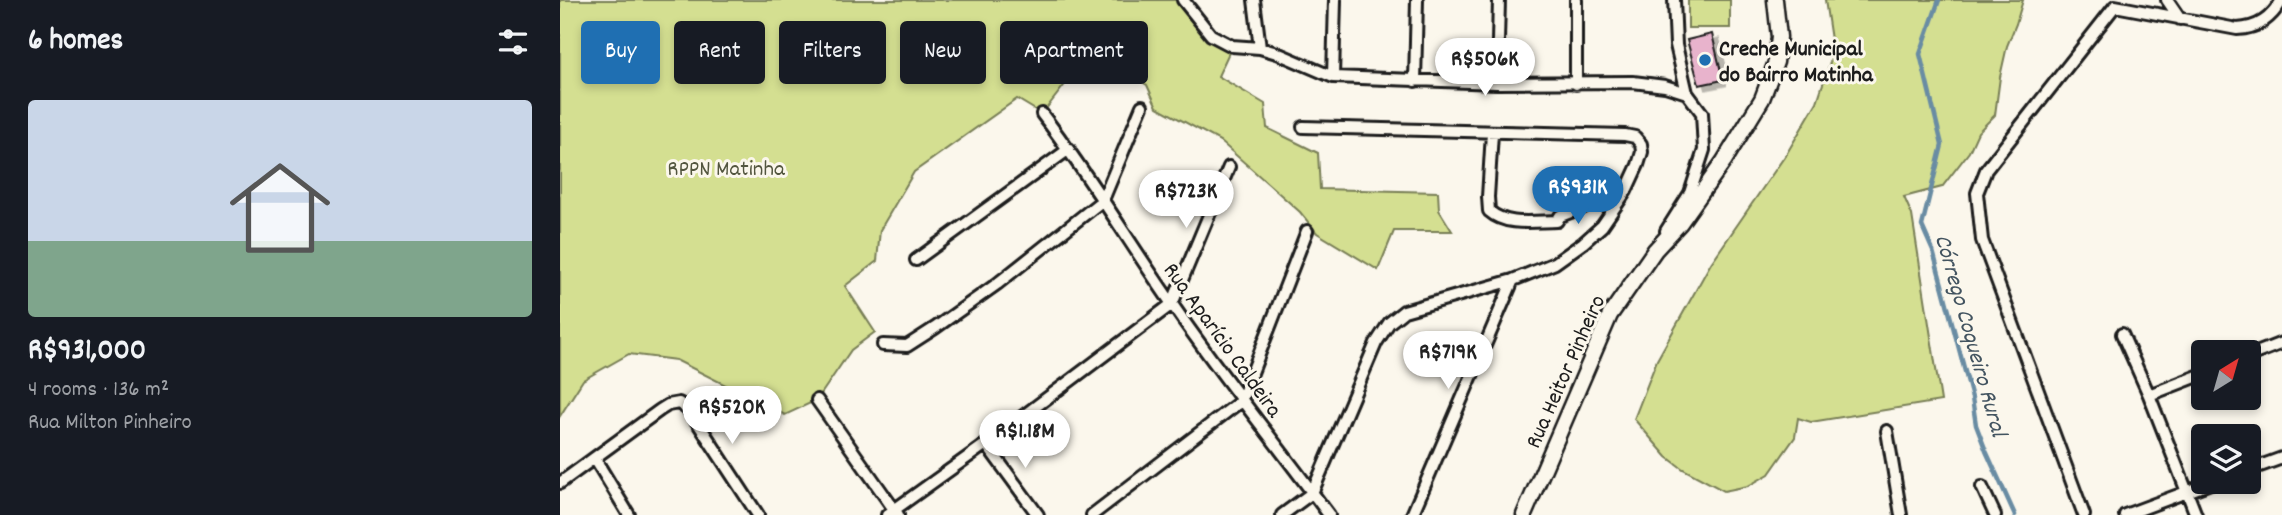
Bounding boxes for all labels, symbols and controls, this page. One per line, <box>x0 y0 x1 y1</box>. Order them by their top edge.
text: 6 homes <box>28 21 123 64</box>
chip: Buy <box>581 21 660 84</box>
chip: Rent <box>674 21 765 84</box>
chip: Filters <box>779 21 886 84</box>
chip: New <box>900 21 986 84</box>
chip: Apartment <box>1000 21 1148 84</box>
icon: filters <box>494 23 532 61</box>
place label: Creche Municipal do Bairro Matinha <box>1719 34 1874 93</box>
pin: R$506K <box>1428 38 1542 98</box>
text: R$506K <box>1451 44 1519 77</box>
marker: Creche Municipal do Bairro Matinha <box>1697 52 1713 68</box>
icon: home <box>217 145 343 271</box>
park label: RPPN Matinha <box>667 154 786 187</box>
pin: R$931K <box>1521 166 1635 226</box>
pin: R$723K <box>1129 170 1243 230</box>
text: R$931K <box>1548 172 1608 205</box>
text: R$723K <box>1155 176 1217 209</box>
water label: Córrego Coqueiro Rural <box>1924 231 2015 443</box>
street label: Rua Aparício Caldeira <box>1153 257 1290 427</box>
street label: Rua Heitor Pinheiro <box>1519 290 1616 454</box>
text: R$931,000 <box>28 331 146 374</box>
pin: R$719K <box>1391 332 1505 391</box>
text: R$719K <box>1419 337 1477 370</box>
north arrow <box>2191 340 2261 410</box>
map controls <box>2191 340 2261 494</box>
text: 4 rooms · 136 m² <box>28 374 169 407</box>
pin: R$520K <box>675 386 789 446</box>
text: R$520K <box>699 392 765 425</box>
text: Rua Milton Pinheiro <box>28 407 192 440</box>
pin: R$1.18M <box>960 410 1090 470</box>
text: R$1.18M <box>995 416 1055 449</box>
button: layers <box>2191 424 2261 494</box>

